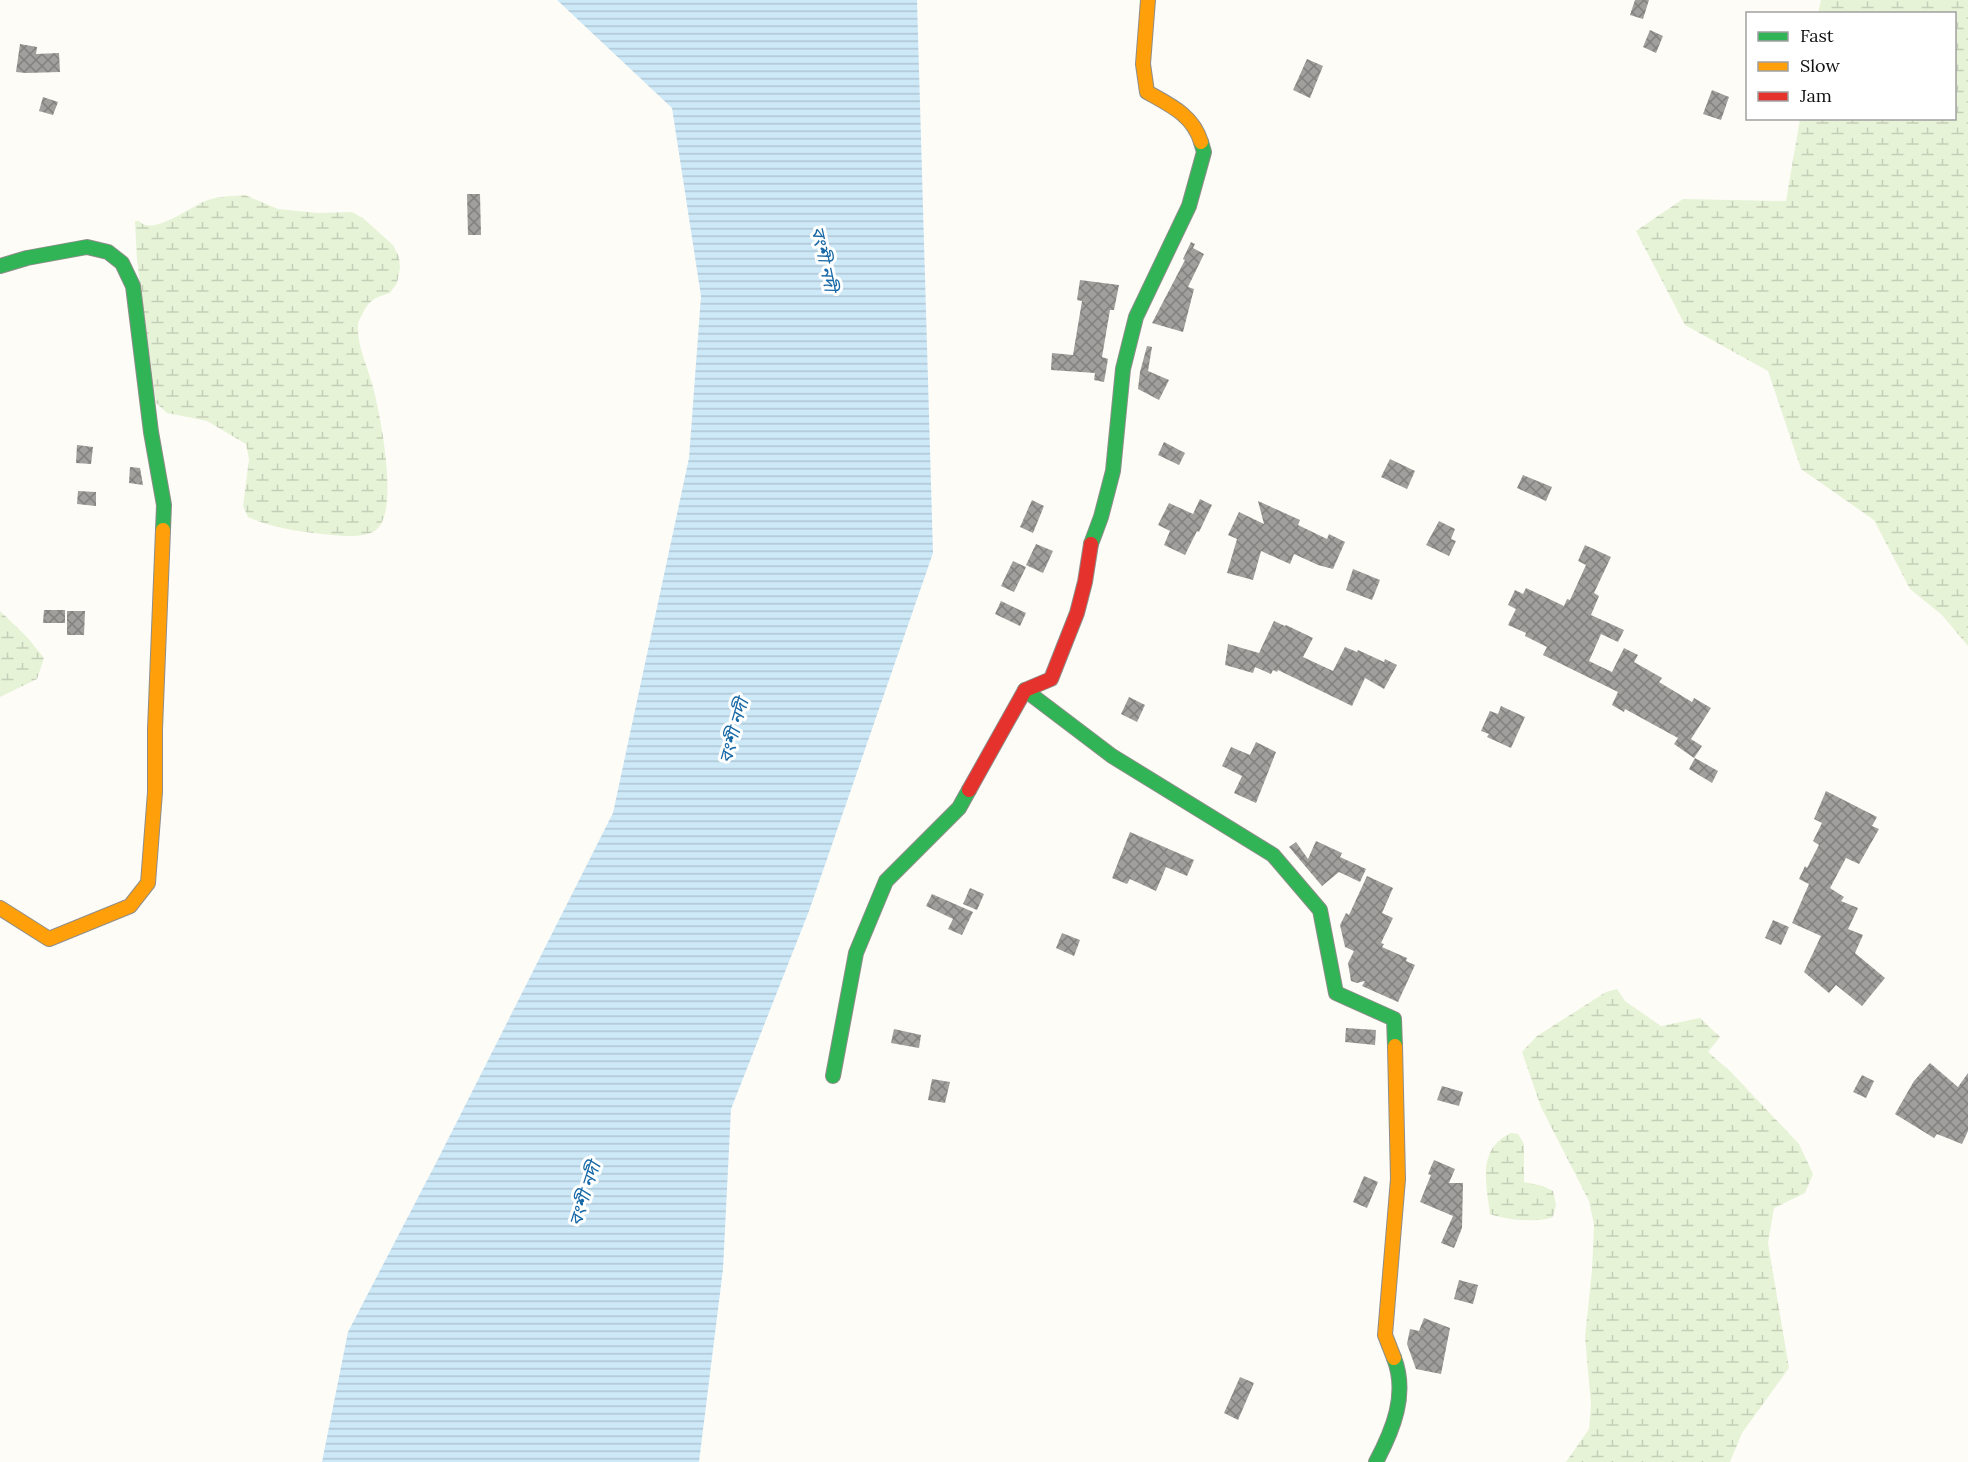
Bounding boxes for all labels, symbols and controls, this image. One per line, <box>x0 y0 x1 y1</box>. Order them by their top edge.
legend <box>1746 12 1956 120</box>
text: Fast <box>1800 24 1834 47</box>
text: Slow <box>1800 54 1840 77</box>
text: Jam <box>1799 84 1832 107</box>
water label: বংশী নদী <box>806 224 843 297</box>
water label: বংশী নদী <box>713 693 755 766</box>
water label: বংশী নদী <box>563 1156 607 1229</box>

